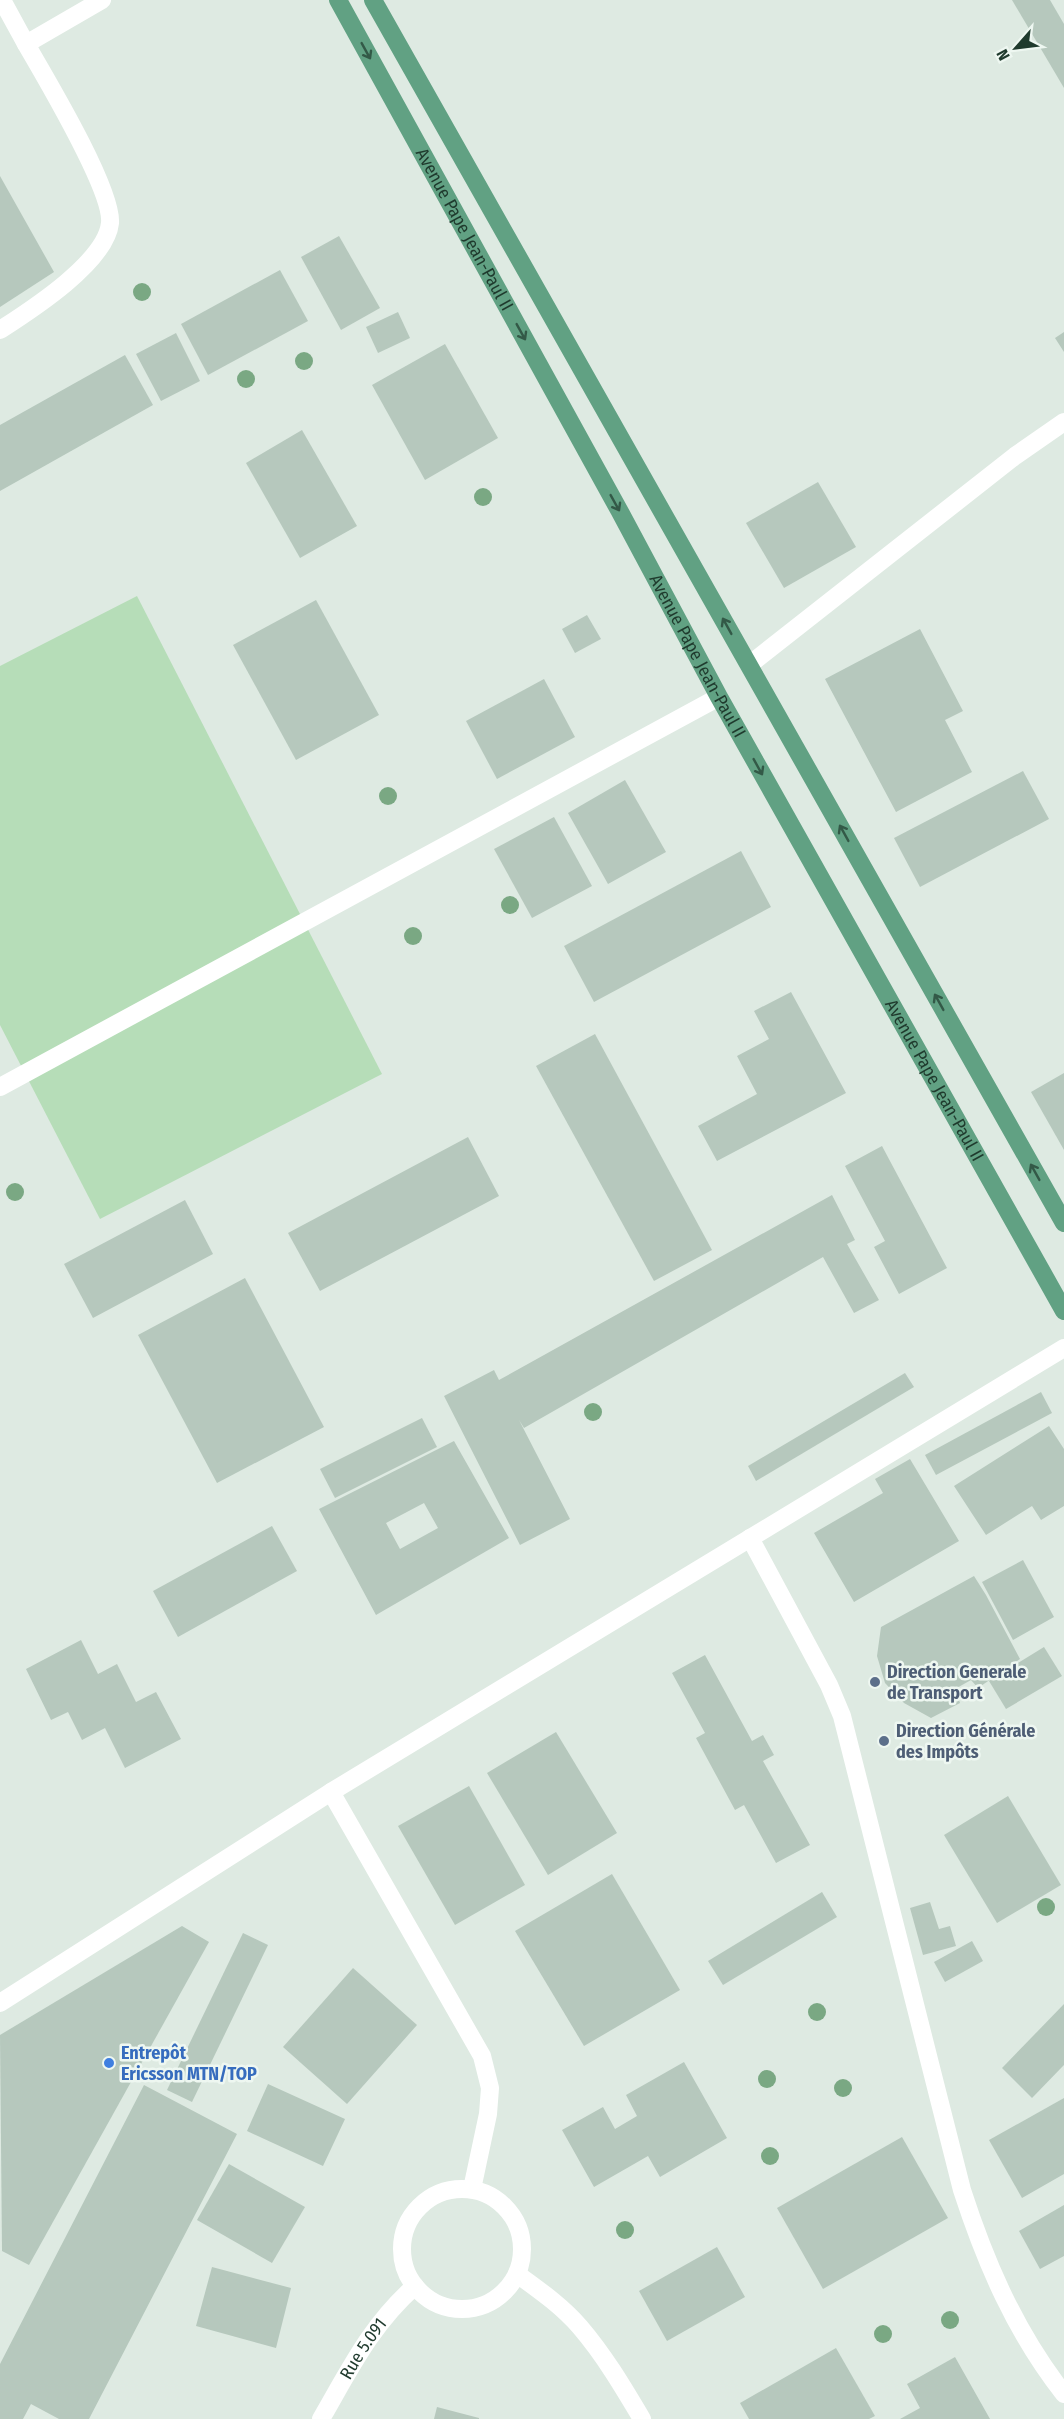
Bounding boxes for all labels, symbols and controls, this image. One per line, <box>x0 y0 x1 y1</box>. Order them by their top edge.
north arrow <box>986 18 1046 78</box>
one-way arrow <box>360 42 372 59</box>
text: N <box>993 46 1014 64</box>
street label: Avenue Pape Jean-Paul II <box>411 144 518 315</box>
one-way arrow <box>515 323 527 340</box>
one-way arrow <box>609 494 621 511</box>
street label: Avenue Pape Jean-Paul II <box>644 571 751 741</box>
one-way arrow <box>721 618 733 635</box>
one-way arrow <box>753 758 765 775</box>
one-way arrow <box>837 825 849 842</box>
one-way arrow <box>933 994 945 1011</box>
street label: Avenue Pape Jean-Paul II <box>880 995 989 1165</box>
one-way arrow <box>1029 1164 1041 1181</box>
place label: Direction Generale de Transport <box>887 1661 1026 1704</box>
marker: Direction Generale de Transport <box>868 1675 882 1689</box>
place label: Direction Générale des Impôts <box>896 1720 1035 1763</box>
marker: Direction Générale des Impôts <box>877 1734 891 1748</box>
place label: Entrepôt Ericsson MTN/TOP <box>121 2042 257 2085</box>
marker: Entrepôt Ericsson MTN/TOP <box>102 2056 116 2070</box>
street label: Rue 5.091 <box>335 2313 391 2383</box>

